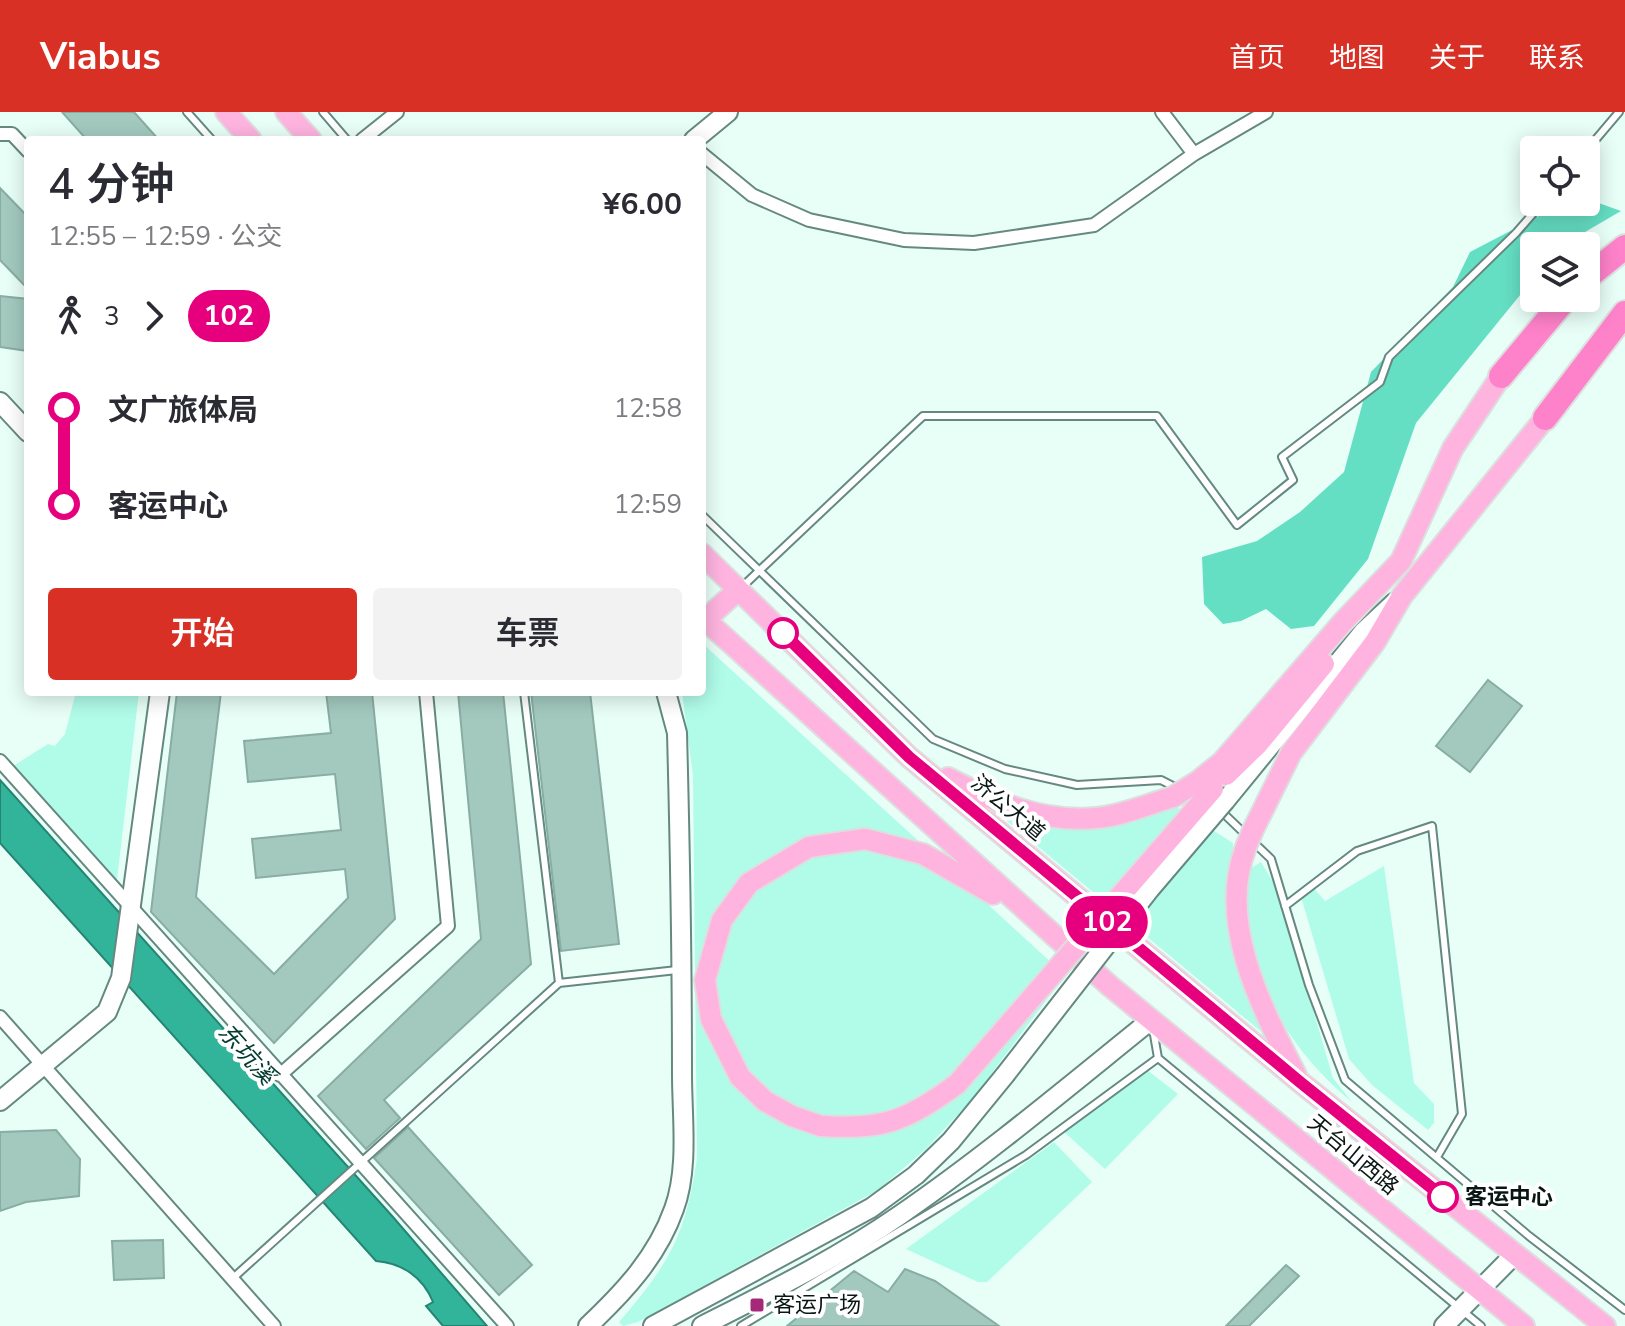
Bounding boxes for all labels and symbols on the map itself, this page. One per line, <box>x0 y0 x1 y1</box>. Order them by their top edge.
unlabelled marker <box>768 618 798 648</box>
street label: 济公大道 <box>965 768 1051 848</box>
line badge: 102 <box>1061 896 1153 948</box>
water label: 东坑溪 <box>211 1017 285 1094</box>
street label: 天台山西路 <box>1301 1108 1405 1202</box>
marker: 客运中心 <box>1428 1182 1458 1212</box>
place label: 客运中心 <box>1465 1182 1553 1212</box>
place label: 客运广场 <box>773 1290 861 1320</box>
marker: 客运广场 <box>748 1296 766 1314</box>

